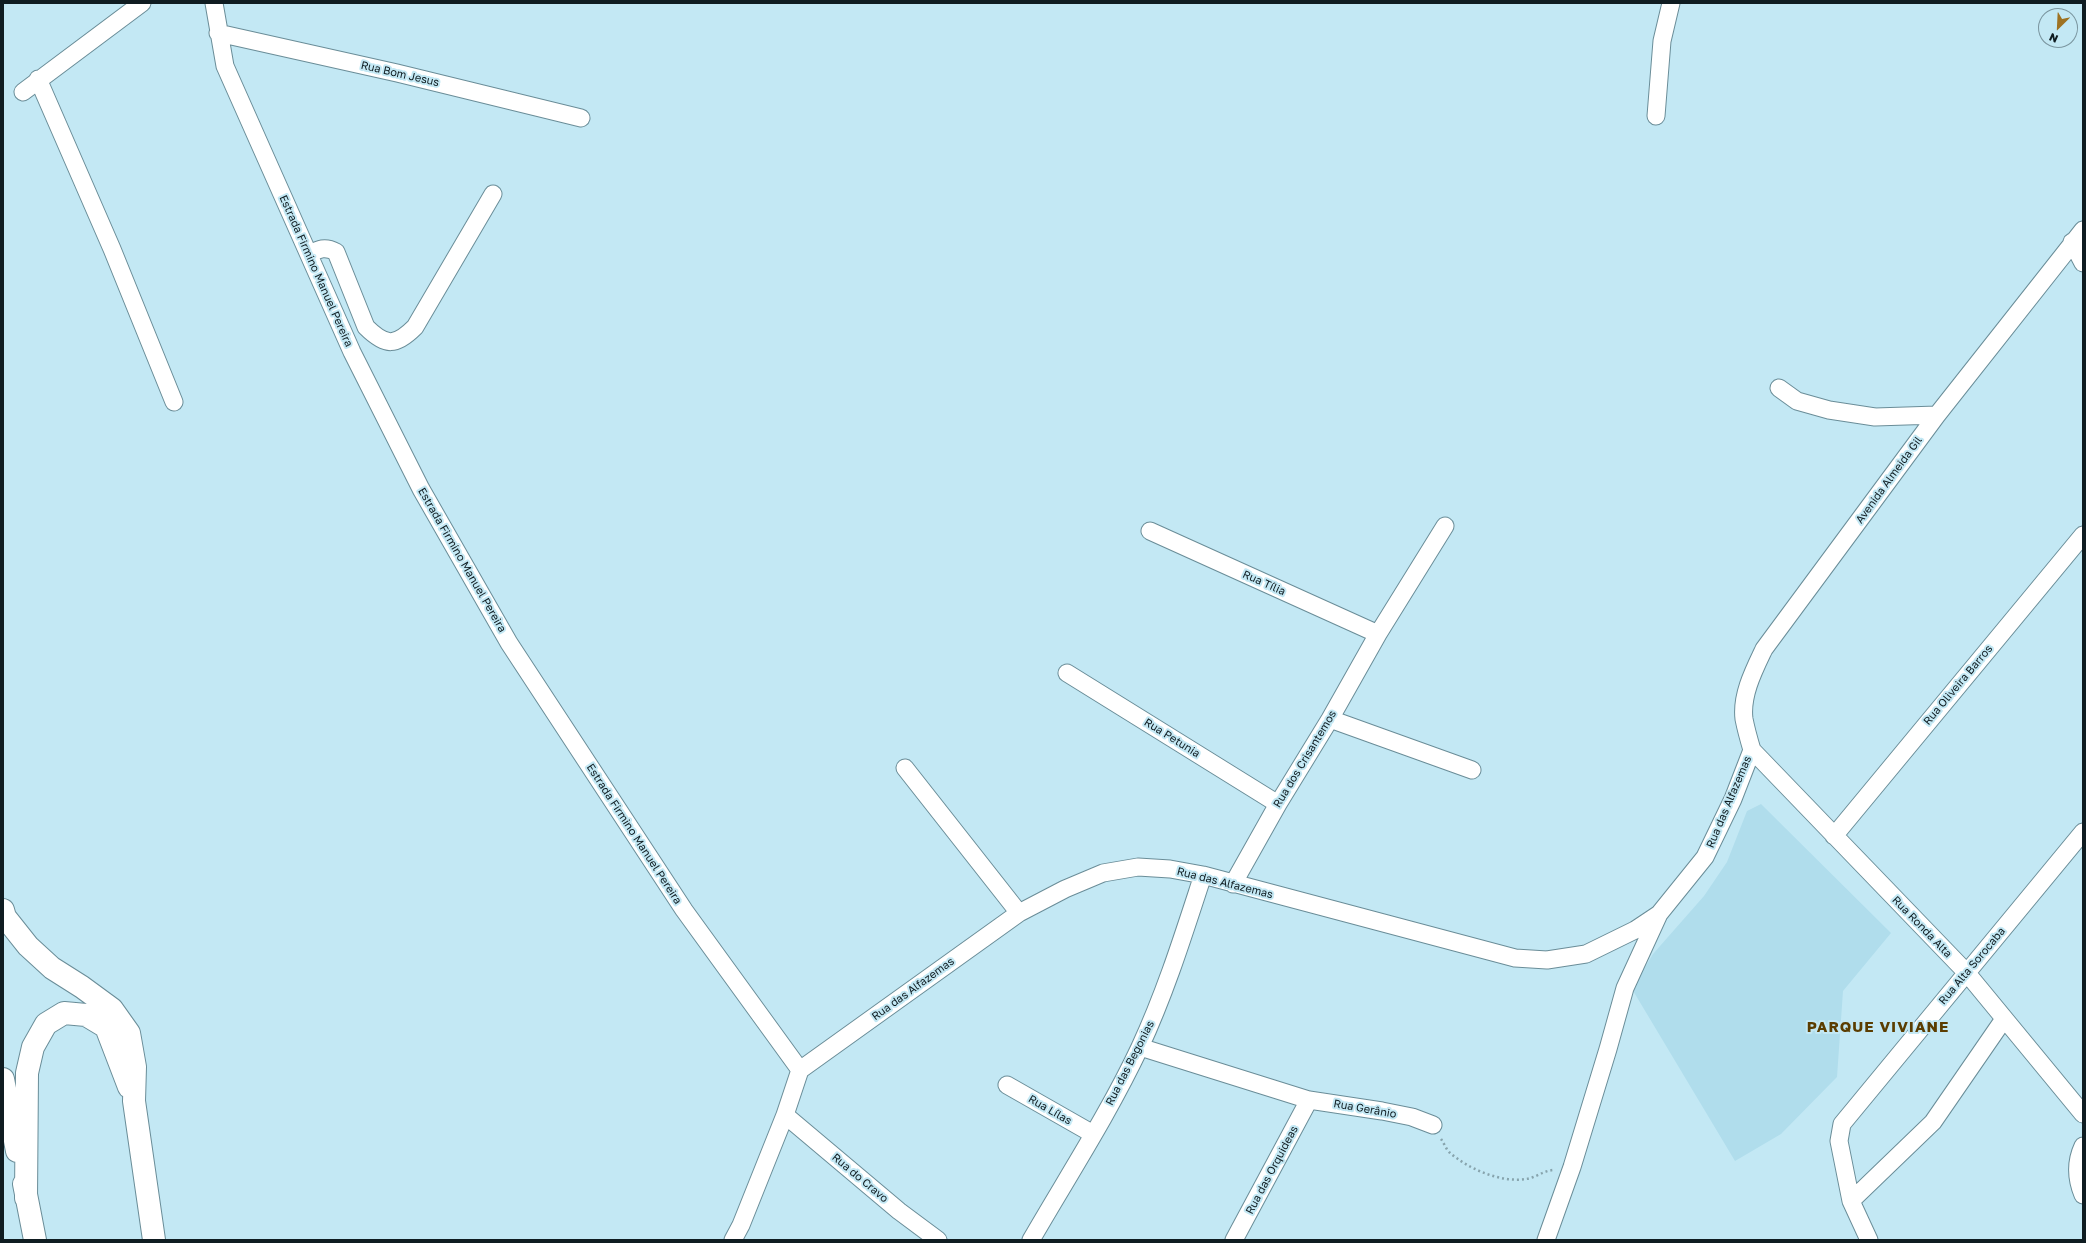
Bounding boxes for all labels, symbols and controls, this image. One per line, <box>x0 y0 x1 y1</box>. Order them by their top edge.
north arrow <box>2038 8 2078 48</box>
text: N <box>2047 31 2060 46</box>
street label: Rua Bom Jesus <box>359 59 441 89</box>
street label: Estrada Firmino Manuel Pereira <box>276 193 356 349</box>
street label: Avenida Almeida Gil <box>1853 434 1925 526</box>
street label: Estrada Firmino Manuel Pereira <box>415 485 509 635</box>
street label: Rua Tília <box>1241 568 1287 598</box>
street label: Rua Oliveira Barros <box>1921 642 1995 728</box>
street label: Rua dos Crisantemos <box>1271 708 1339 810</box>
street label: Rua Petunia <box>1142 716 1202 760</box>
street label: Rua das Alfazemas <box>1704 754 1754 850</box>
street label: Estrada Firmino Manuel Pereira <box>584 761 684 907</box>
street label: Rua das Alfazemas <box>1176 865 1274 901</box>
street label: Rua Ronda Alta <box>1889 893 1955 961</box>
street label: Rua Alta Sorocaba <box>1936 925 2008 1007</box>
street label: Rua das Alfazemas <box>869 955 957 1023</box>
street label: Rua das Begonias <box>1103 1018 1157 1108</box>
district label: PARQUE VIVIANE <box>1807 1018 1949 1036</box>
street label: Rua Lílas <box>1026 1092 1074 1128</box>
street label: Rua Gerânio <box>1332 1097 1398 1121</box>
street label: Rua das Orquideas <box>1243 1123 1301 1217</box>
street label: Rua do Cravo <box>829 1151 891 1205</box>

